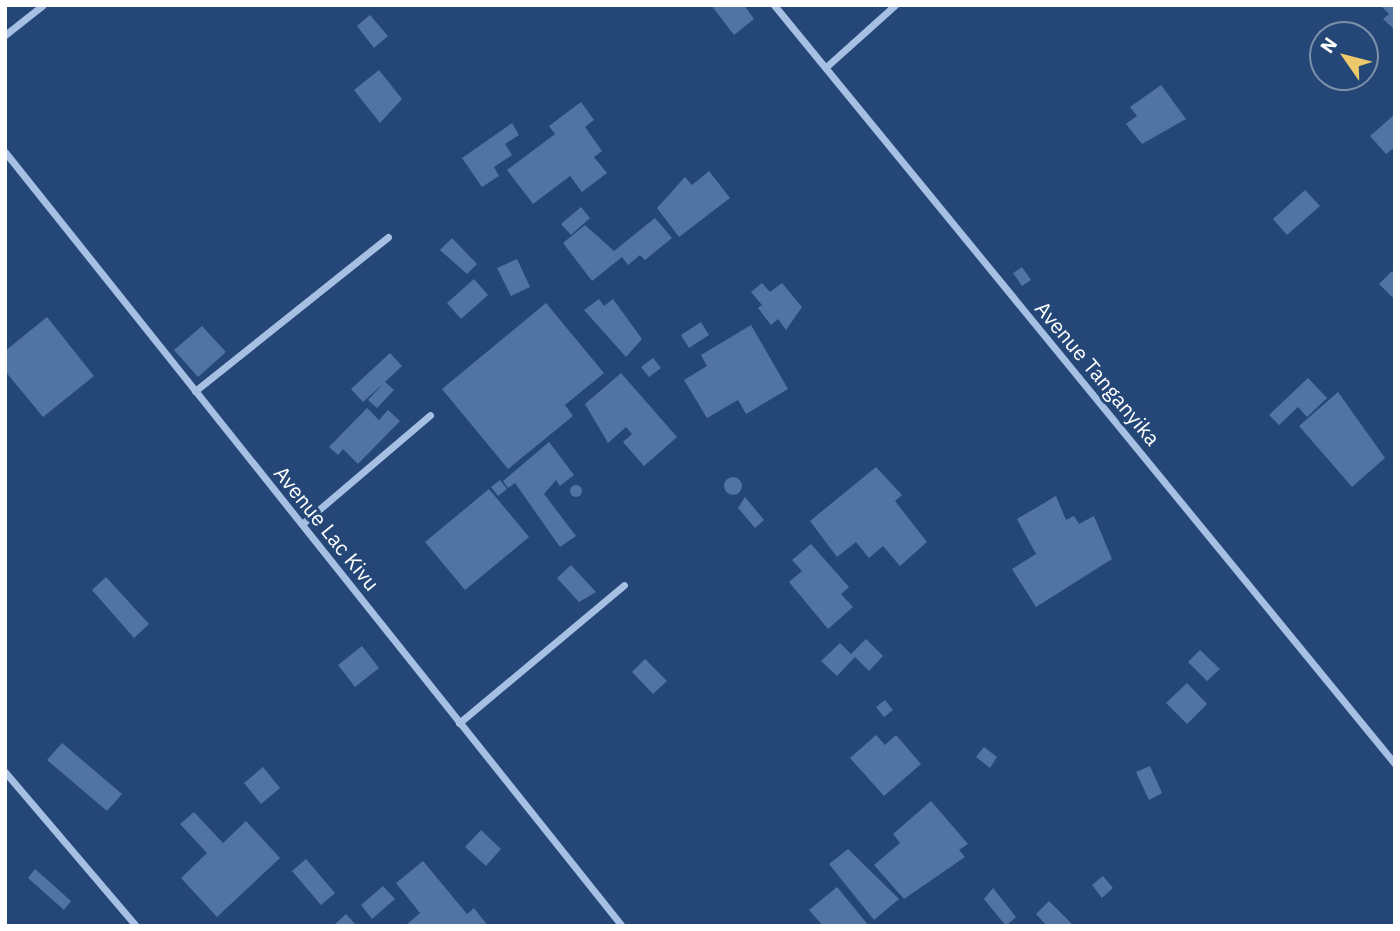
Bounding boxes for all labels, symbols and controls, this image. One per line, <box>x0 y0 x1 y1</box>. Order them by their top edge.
north arrow <box>1309 21 1379 91</box>
text: N <box>1315 33 1342 58</box>
street label: Avenue Tanganyika <box>1030 296 1166 450</box>
street label: Avenue Lac Kivu <box>269 461 385 595</box>

